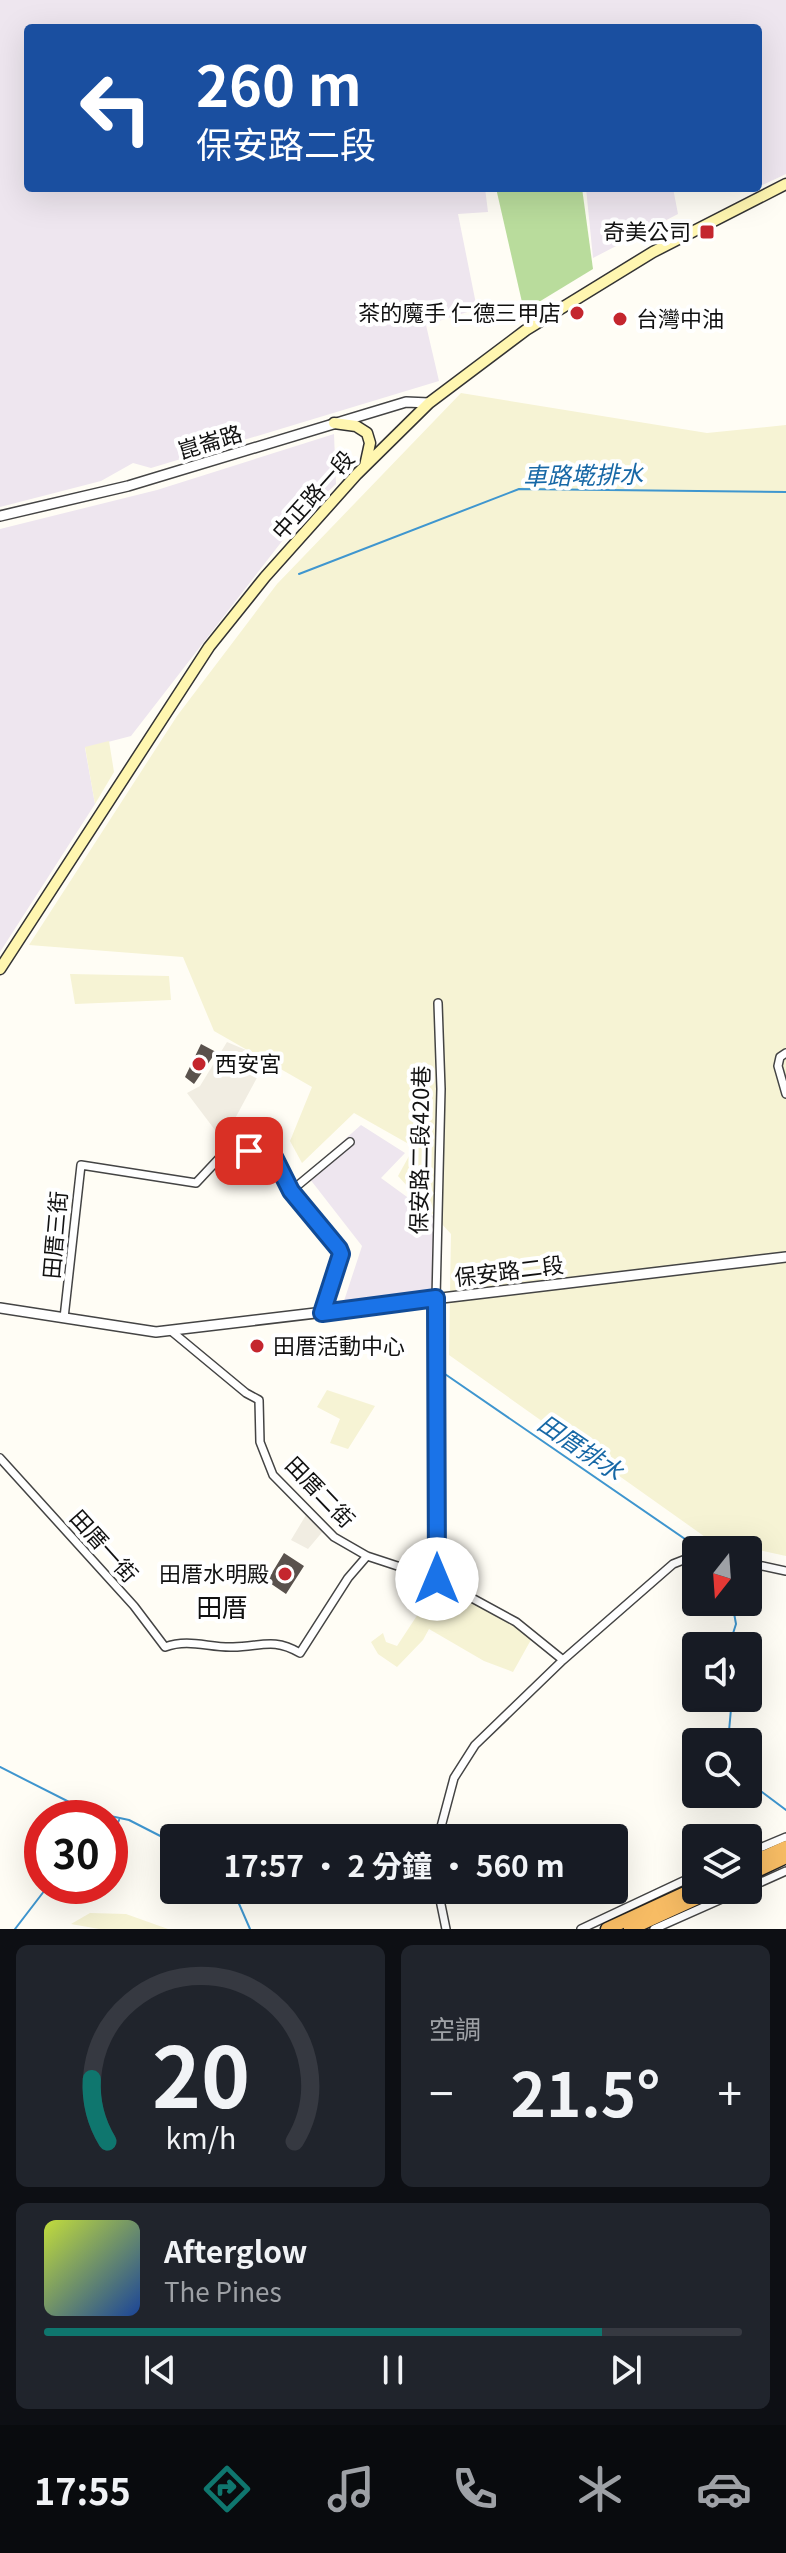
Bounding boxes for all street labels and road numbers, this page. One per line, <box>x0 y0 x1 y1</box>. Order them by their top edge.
street label: 崑崙路 <box>173 415 246 465</box>
street label: 中正路一段 <box>263 442 360 545</box>
street label: 保安路二段420巷 <box>401 1065 435 1235</box>
street label: 田厝三街 <box>33 1190 73 1280</box>
street label: 保安路二段 <box>452 1246 565 1292</box>
street label: 田厝二街 <box>279 1448 364 1533</box>
street label: 田厝一街 <box>64 1501 147 1588</box>

